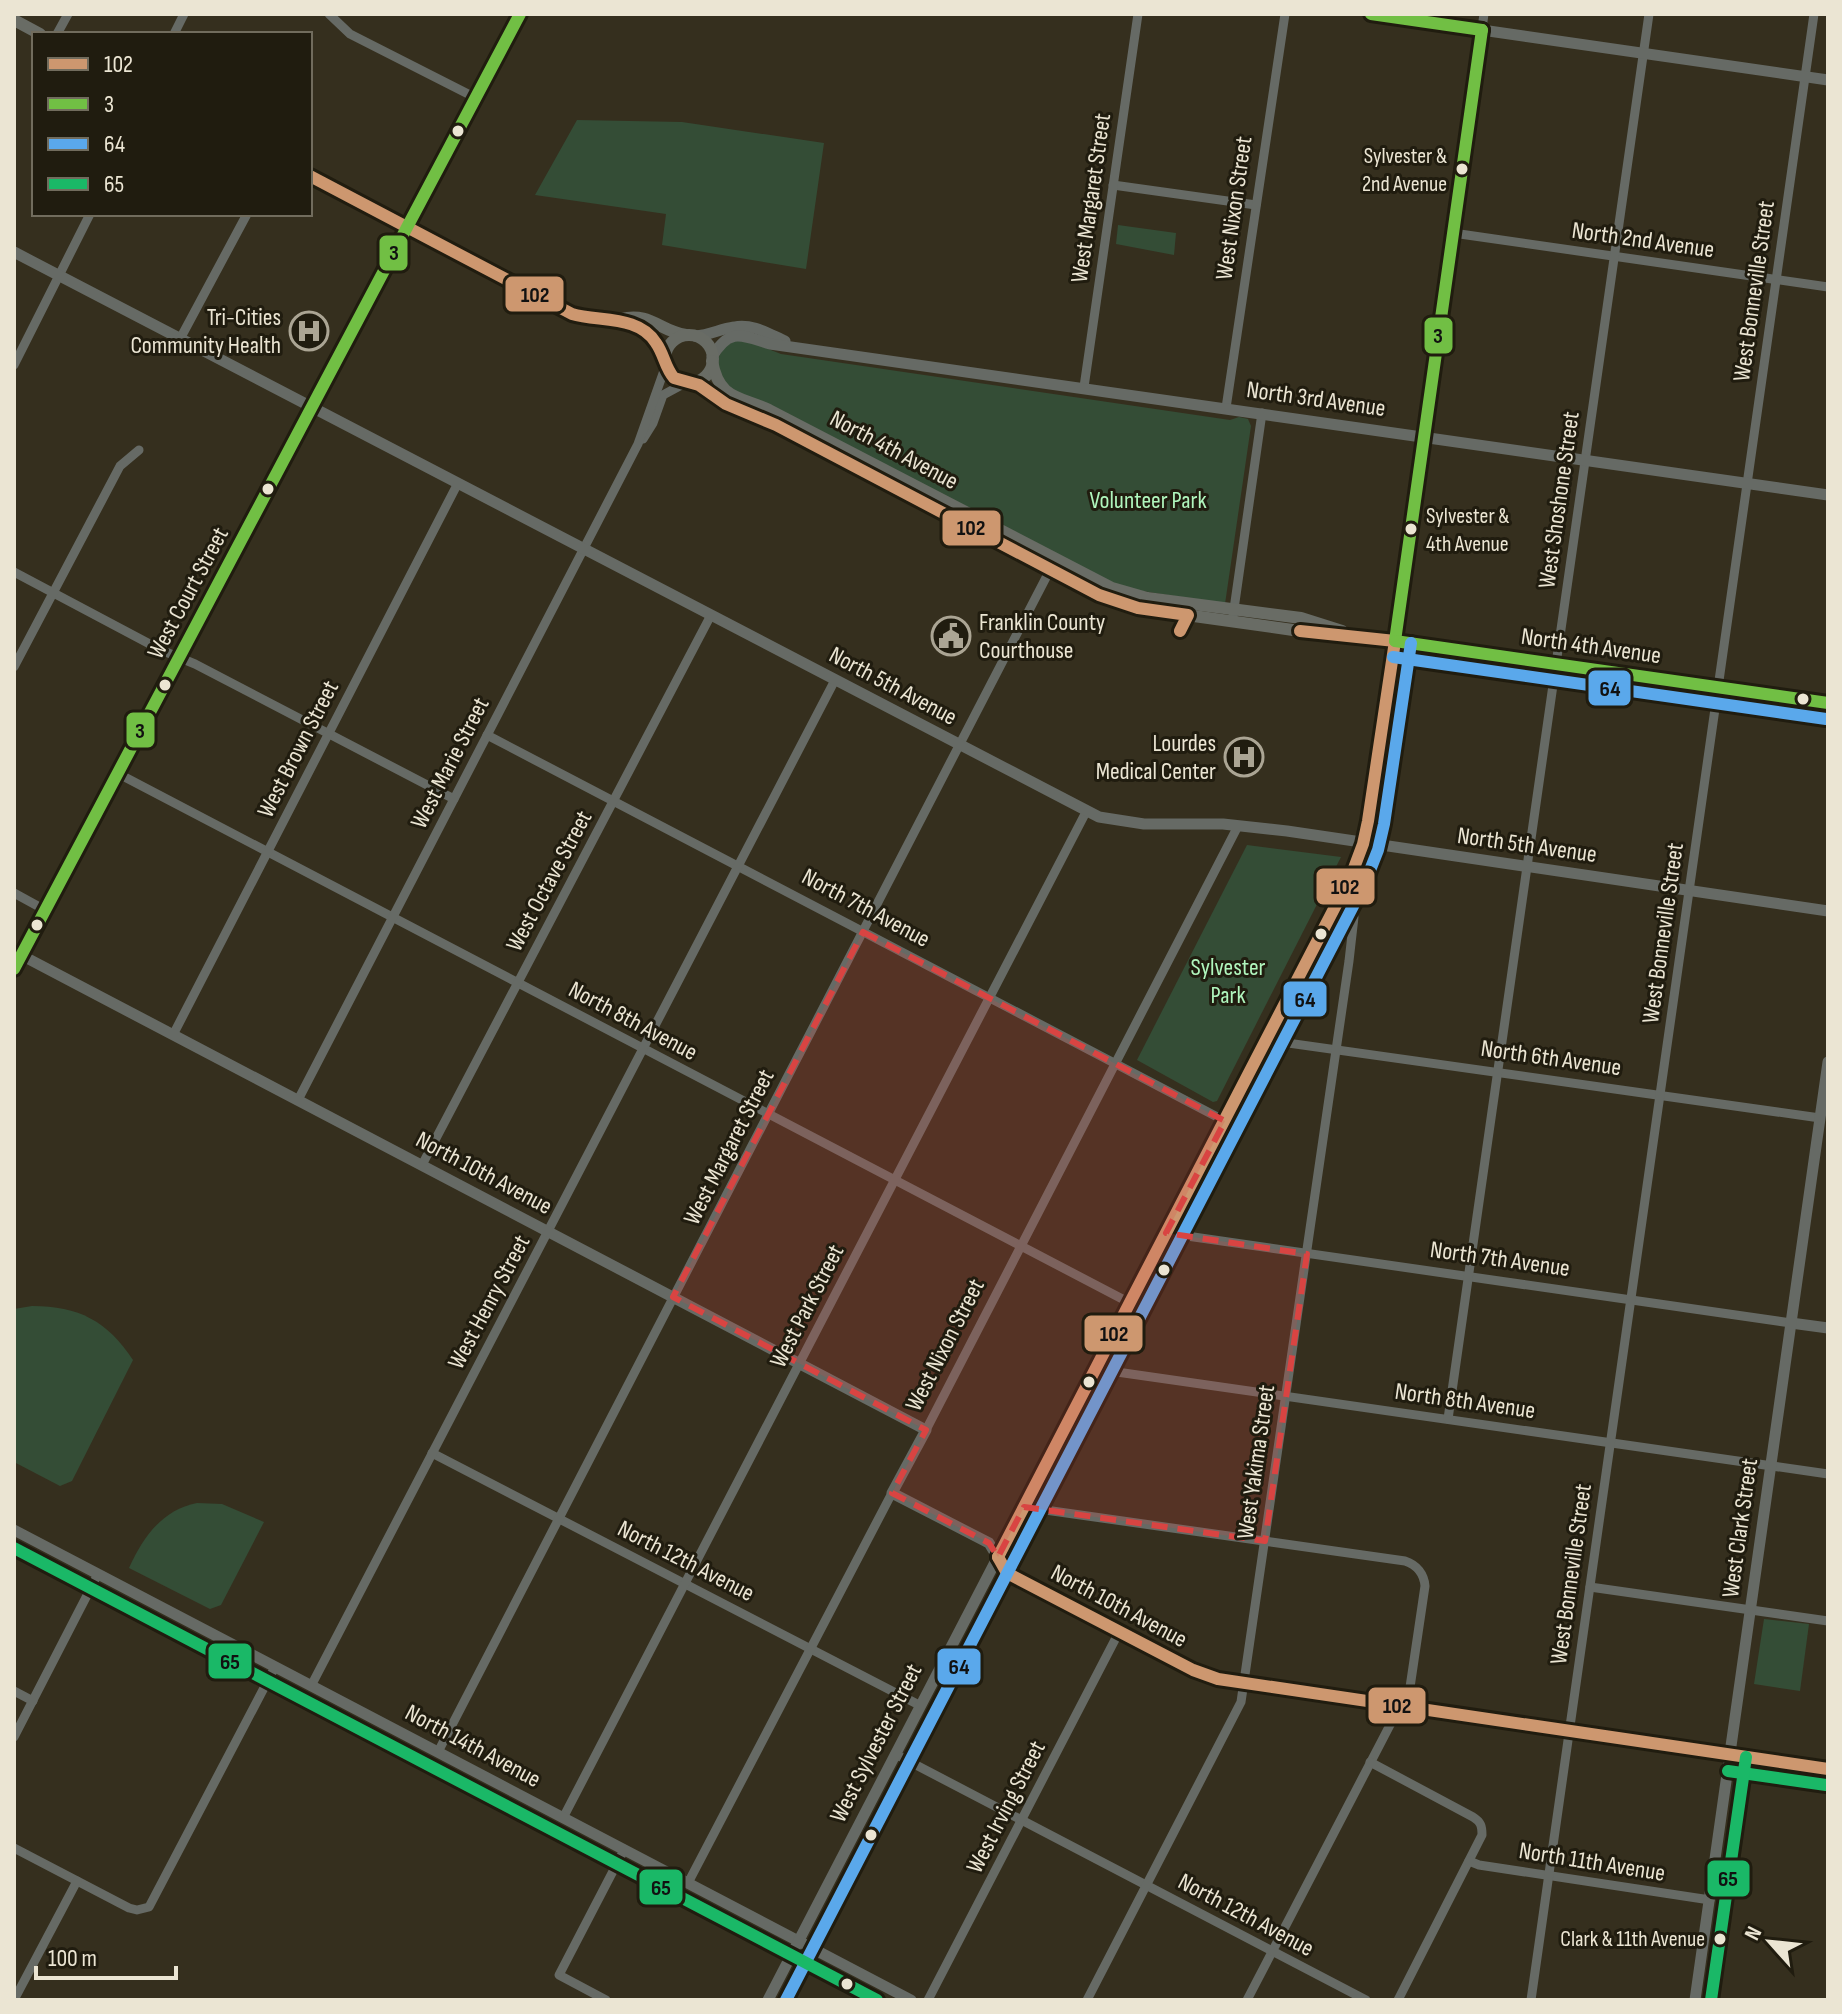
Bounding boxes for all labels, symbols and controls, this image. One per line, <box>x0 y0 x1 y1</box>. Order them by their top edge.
legend <box>32 32 312 216</box>
text: 102 <box>104 50 133 79</box>
text: 3 <box>104 90 114 119</box>
street label: West Margaret Street <box>1065 111 1117 285</box>
unlabelled marker <box>450 123 466 139</box>
text: 64 <box>104 130 125 159</box>
street label: West Nixon Street <box>1210 134 1258 282</box>
place label: Sylvester & 2nd Avenue <box>1362 143 1447 198</box>
marker: Sylvester & 2nd Avenue <box>1454 161 1470 177</box>
text: 65 <box>104 170 124 199</box>
street label: West Bonneville Street <box>1727 199 1781 383</box>
street label: North 2nd Avenue <box>1570 216 1716 264</box>
line badge: 3 <box>378 234 409 272</box>
text: 3 <box>389 240 399 267</box>
line badge: 102 <box>504 275 565 313</box>
text: 102 <box>521 282 549 309</box>
place label: Tri-Cities Community Health <box>130 303 281 360</box>
hospital icon: Tri-Cities Community Health <box>288 310 330 352</box>
line badge: 3 <box>1423 316 1454 355</box>
text: 3 <box>1433 323 1443 350</box>
street label: North 3rd Avenue <box>1245 375 1387 423</box>
street label: North 4th Avenue <box>825 404 963 496</box>
street label: West Shoshone Street <box>1532 410 1586 590</box>
unlabelled marker <box>260 481 276 497</box>
park label: Volunteer Park <box>1089 486 1207 515</box>
place label: Sylvester & 4th Avenue <box>1426 503 1509 558</box>
line badge: 102 <box>941 509 1002 547</box>
text: 102 <box>957 515 985 542</box>
marker: Sylvester & 4th Avenue <box>1403 521 1419 537</box>
street label: West Court Street <box>141 522 235 664</box>
place label: Franklin County Courthouse <box>979 608 1105 665</box>
public building icon: Franklin County Courthouse <box>930 615 972 657</box>
street label: North 4th Avenue <box>1519 622 1663 670</box>
street label: North 5th Avenue <box>824 640 962 732</box>
line badge: 64 <box>1587 669 1632 707</box>
street label: West Brown Street <box>251 676 345 822</box>
text: 64 <box>1600 676 1620 703</box>
unlabelled marker <box>157 677 173 693</box>
unlabelled marker <box>1795 691 1811 707</box>
street label: West Marie Street <box>404 692 496 834</box>
line badge: 3 <box>125 711 156 749</box>
text: 3 <box>135 718 145 745</box>
place label: Lourdes Medical Center <box>1096 729 1216 786</box>
hospital icon: Lourdes Medical Center <box>1223 736 1265 778</box>
street label: West Octave Street <box>500 806 598 956</box>
street label: North 5th Avenue <box>1455 821 1599 869</box>
street label: West Bonneville Street <box>1636 841 1690 1025</box>
street label: North 7th Avenue <box>797 862 935 954</box>
line badge: 102 <box>1315 867 1376 906</box>
text: 102 <box>1331 874 1359 901</box>
unlabelled marker <box>29 917 45 933</box>
unlabelled marker <box>1313 926 1329 942</box>
park label: Sylvester Park <box>1191 953 1266 1010</box>
street label: North 8th Avenue <box>564 975 702 1067</box>
line badge: 64 <box>1282 980 1328 1018</box>
text: 64 <box>1295 987 1315 1014</box>
street label: North 6th Avenue <box>1479 1034 1623 1082</box>
street label: West Margaret Street <box>677 1064 781 1230</box>
street label: North 10th Avenue <box>411 1125 557 1221</box>
street label: West Henry Street <box>442 1230 536 1374</box>
street label: North 7th Avenue <box>1428 1235 1572 1283</box>
street label: West Park Street <box>764 1240 850 1372</box>
unlabelled marker <box>1156 1262 1172 1278</box>
street label: West Nixon Street <box>899 1274 991 1416</box>
line badge: 102 <box>1083 1314 1144 1353</box>
text: 102 <box>1100 1321 1128 1348</box>
unlabelled marker <box>1081 1374 1097 1390</box>
street label: North 8th Avenue <box>1393 1377 1537 1425</box>
street label: West Yakima Street <box>1231 1383 1281 1541</box>
street label: West Clark Street <box>1716 1456 1764 1600</box>
street label: West Bonneville Street <box>1544 1482 1598 1666</box>
street label: North 12th Avenue <box>613 1514 759 1608</box>
street label: North 10th Avenue <box>1046 1558 1192 1654</box>
line badge: 65 <box>207 1642 253 1680</box>
line badge: 64 <box>936 1647 982 1686</box>
text: 65 <box>220 1649 240 1676</box>
text: 64 <box>949 1654 969 1681</box>
street label: West Sylvester Street <box>824 1659 928 1827</box>
line badge: 102 <box>1367 1686 1427 1725</box>
text: 102 <box>1383 1693 1411 1720</box>
street label: North 14th Avenue <box>400 1698 546 1794</box>
street label: West Irving Street <box>960 1736 1052 1878</box>
unlabelled marker <box>863 1827 879 1843</box>
street label: North 11th Avenue <box>1517 1836 1667 1888</box>
line badge: 65 <box>1706 1859 1751 1898</box>
text: 65 <box>1718 1866 1738 1893</box>
street label: North 12th Avenue <box>1173 1867 1319 1963</box>
line badge: 65 <box>638 1868 684 1906</box>
text: 65 <box>651 1875 671 1902</box>
north arrow <box>1730 1902 1810 1982</box>
text: N <box>1739 1922 1768 1945</box>
place label: Clark & 11th Avenue <box>1560 1926 1705 1953</box>
scale bar <box>36 1930 176 1980</box>
marker: Clark & 11th Avenue <box>1712 1931 1728 1947</box>
text: 100 m <box>48 1944 97 1973</box>
unlabelled marker <box>839 1976 855 1992</box>

